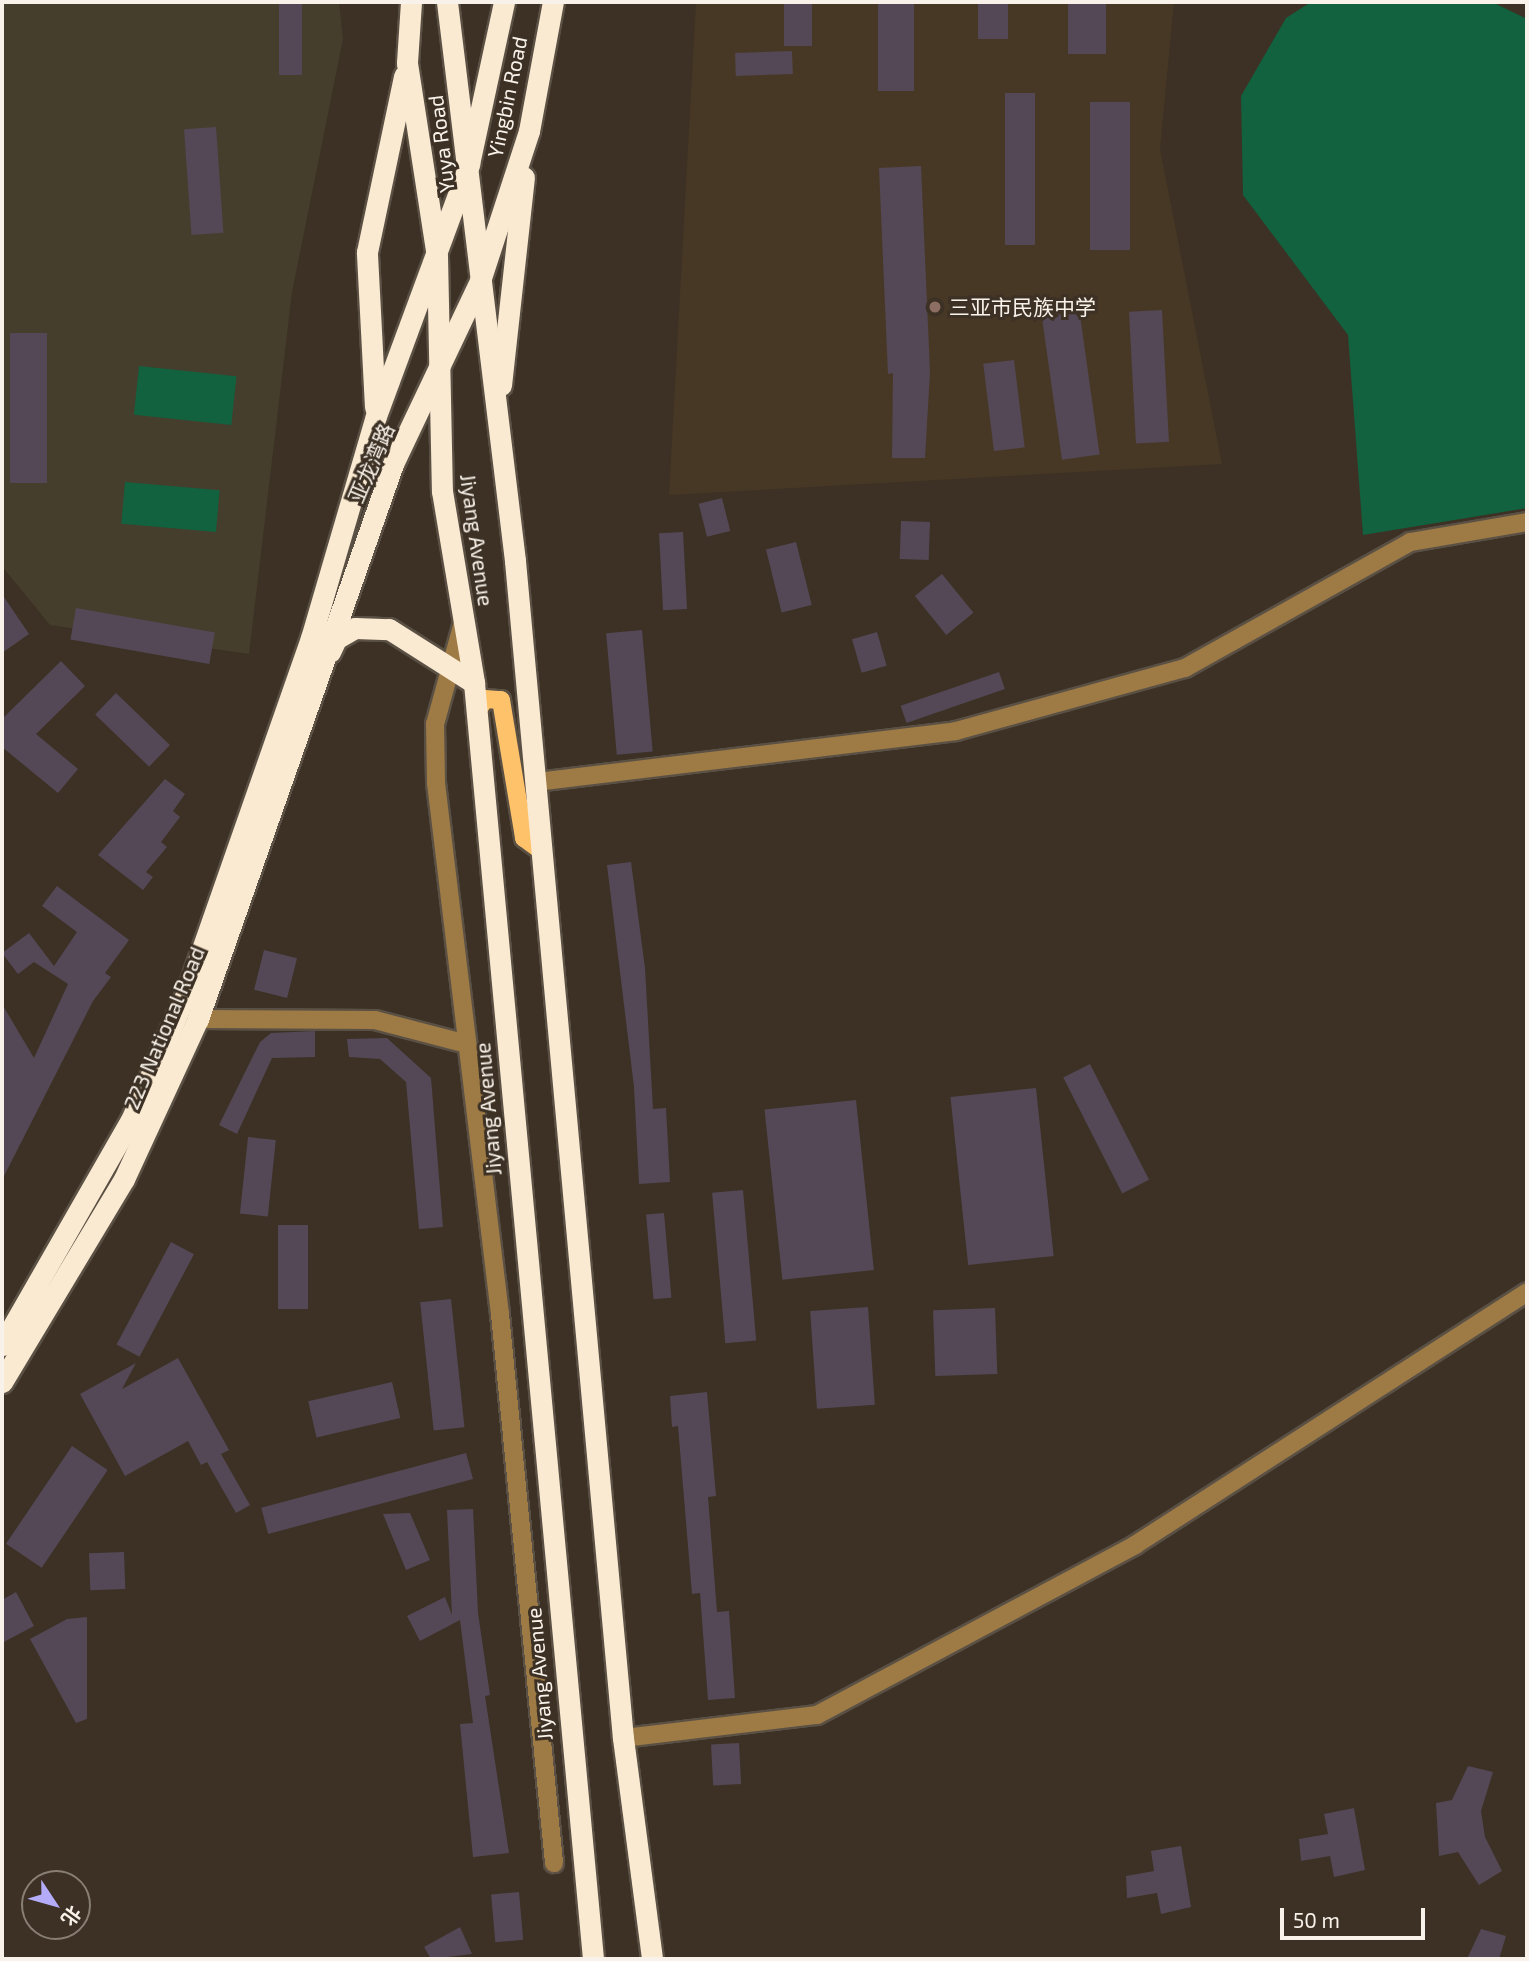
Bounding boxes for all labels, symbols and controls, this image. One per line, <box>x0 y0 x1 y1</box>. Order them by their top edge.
street label: Yingbin Road <box>482 34 532 160</box>
street label: Yuya Road <box>423 94 459 194</box>
place label: 三亚市民族中学 <box>949 294 1096 320</box>
marker: 三亚市民族中学 <box>927 299 943 315</box>
street label: 亚龙湾路 <box>343 419 399 507</box>
street label: Jiyang Avenue <box>455 472 499 608</box>
street label: 223 National Road <box>118 943 210 1113</box>
street label: Jiyang Avenue <box>470 1041 506 1177</box>
street label: Jiyang Avenue <box>521 1606 557 1742</box>
north arrow <box>21 1870 91 1940</box>
scale bar <box>1284 1895 1429 1939</box>
text: 北 <box>57 1902 87 1931</box>
text: 50 m <box>1293 1907 1340 1932</box>

